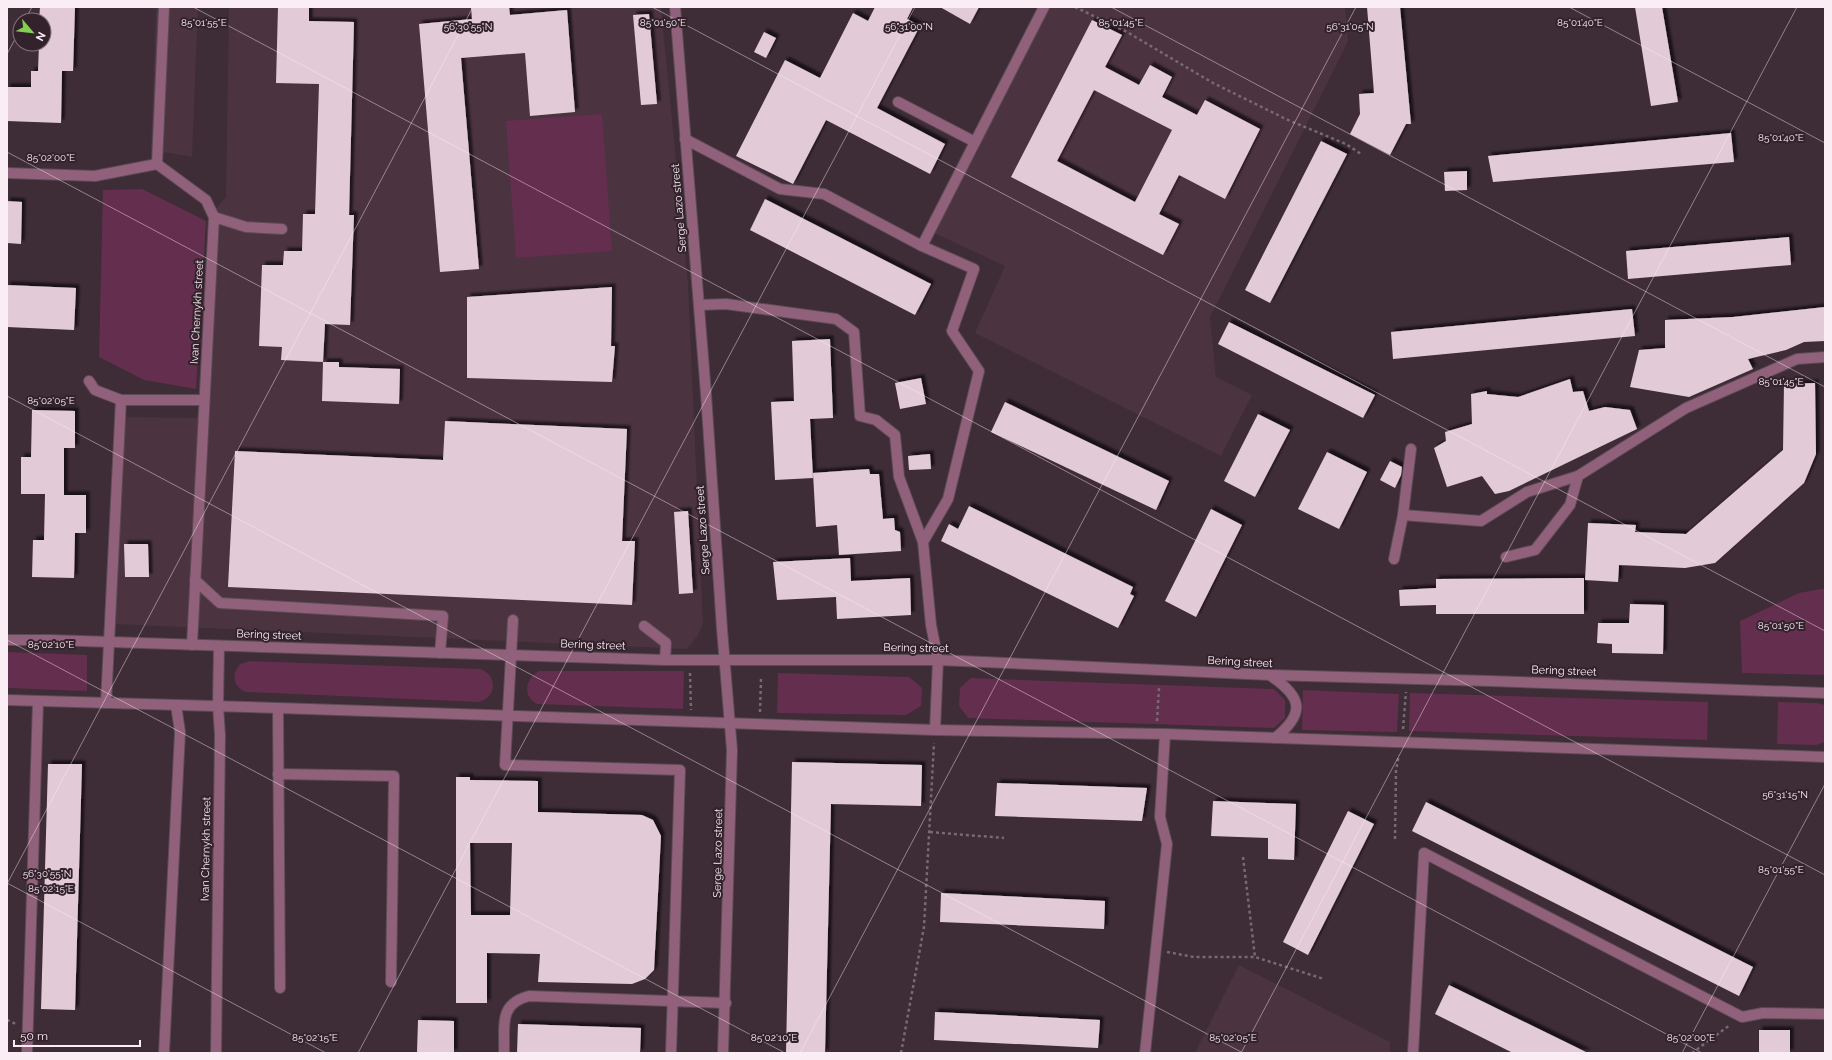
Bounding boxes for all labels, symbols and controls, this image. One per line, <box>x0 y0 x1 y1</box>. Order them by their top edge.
north arrow <box>12 12 52 52</box>
text: 85°01'55"E <box>181 17 227 28</box>
text: 85°01'50"E <box>640 17 686 28</box>
text: 85°01'45"E <box>1098 17 1144 28</box>
text: 85°01'40"E <box>1557 17 1603 28</box>
text: 56°30'55"N <box>444 21 492 32</box>
text: 56°31'00"N <box>885 21 933 32</box>
text: 56°31'05"N <box>1326 21 1374 32</box>
text: N <box>33 30 48 43</box>
text: 85°01'40"E <box>1758 132 1804 143</box>
text: 85°02'00"E <box>27 152 75 163</box>
street label: Serge Lazo street <box>669 163 689 253</box>
street label: Ivan Chernykh street <box>188 259 206 365</box>
text: 85°01'45"E <box>1758 376 1804 387</box>
text: 85°02'05"E <box>27 395 75 406</box>
street label: Serge Lazo street <box>693 485 713 575</box>
text: 85°01'50"E <box>1758 620 1804 631</box>
street label: Bering street <box>236 627 302 643</box>
street label: Bering street <box>560 637 626 653</box>
text: 85°02'10"E <box>28 639 74 650</box>
street label: Bering street <box>883 641 949 655</box>
street label: Bering street <box>1207 654 1273 670</box>
street label: Bering street <box>1531 663 1597 679</box>
text: 56°31'15"N <box>1762 789 1808 800</box>
street label: Ivan Chernykh street <box>199 796 213 901</box>
street label: Serge Lazo street <box>711 808 725 898</box>
text: 85°01'55"E <box>1758 864 1804 875</box>
text: 56°30'55"N <box>23 868 71 879</box>
text: 85°02'15"E <box>28 883 74 894</box>
scale bar <box>14 1022 140 1048</box>
text: 50 m <box>20 1029 48 1043</box>
text: 85°02'15"E <box>292 1032 338 1043</box>
text: 85°02'10"E <box>751 1032 797 1043</box>
text: 85°02'05"E <box>1209 1032 1257 1043</box>
text: 85°02'00"E <box>1667 1032 1715 1043</box>

